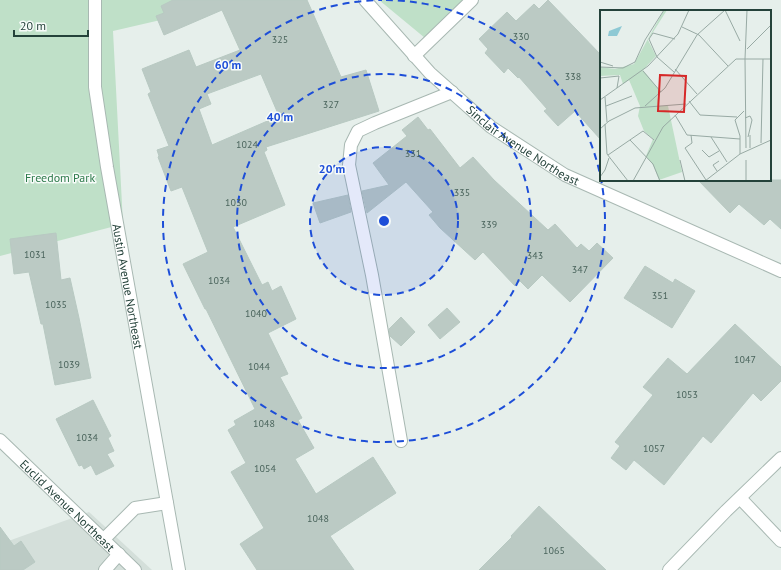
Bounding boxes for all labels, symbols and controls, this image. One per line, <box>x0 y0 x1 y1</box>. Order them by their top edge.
inset map <box>600 10 771 181</box>
scale bar <box>14 12 88 38</box>
text: 20 m <box>20 18 46 33</box>
house number: 330 <box>513 30 530 43</box>
house number: 325 <box>272 33 288 46</box>
text: 60 m <box>215 57 241 72</box>
house number: 338 <box>565 70 581 83</box>
house number: 327 <box>323 98 339 111</box>
street label: Sinclair Avenue Northeast <box>464 102 582 188</box>
text: 40 m <box>267 109 293 124</box>
house number: 1024 <box>236 138 258 151</box>
house number: 331 <box>405 147 421 160</box>
text: 20 m <box>319 161 345 176</box>
park label: Freedom Park <box>25 170 95 185</box>
house number: 335 <box>454 186 470 199</box>
house number: 1030 <box>225 196 247 209</box>
centre of rings <box>377 214 391 228</box>
house number: 339 <box>481 218 497 231</box>
street label: Austin Avenue Northeast <box>110 222 147 350</box>
house number: 1031 <box>24 248 46 261</box>
house number: 343 <box>527 249 543 262</box>
house number: 347 <box>572 263 588 276</box>
house number: 1034 <box>208 274 230 287</box>
house number: 351 <box>652 289 668 302</box>
house number: 1035 <box>45 298 67 311</box>
house number: 1040 <box>245 307 267 320</box>
house number: 1047 <box>734 353 756 366</box>
house number: 1039 <box>58 358 80 371</box>
house number: 1044 <box>248 360 270 373</box>
house number: 1053 <box>676 388 698 401</box>
house number: 1048 <box>253 417 275 430</box>
house number: 1034 <box>76 431 98 444</box>
house number: 1057 <box>643 442 665 455</box>
street label: Euclid Avenue Northeast <box>17 456 118 554</box>
house number: 1054 <box>254 462 276 475</box>
house number: 1048 <box>307 512 329 525</box>
house number: 1065 <box>543 544 565 557</box>

